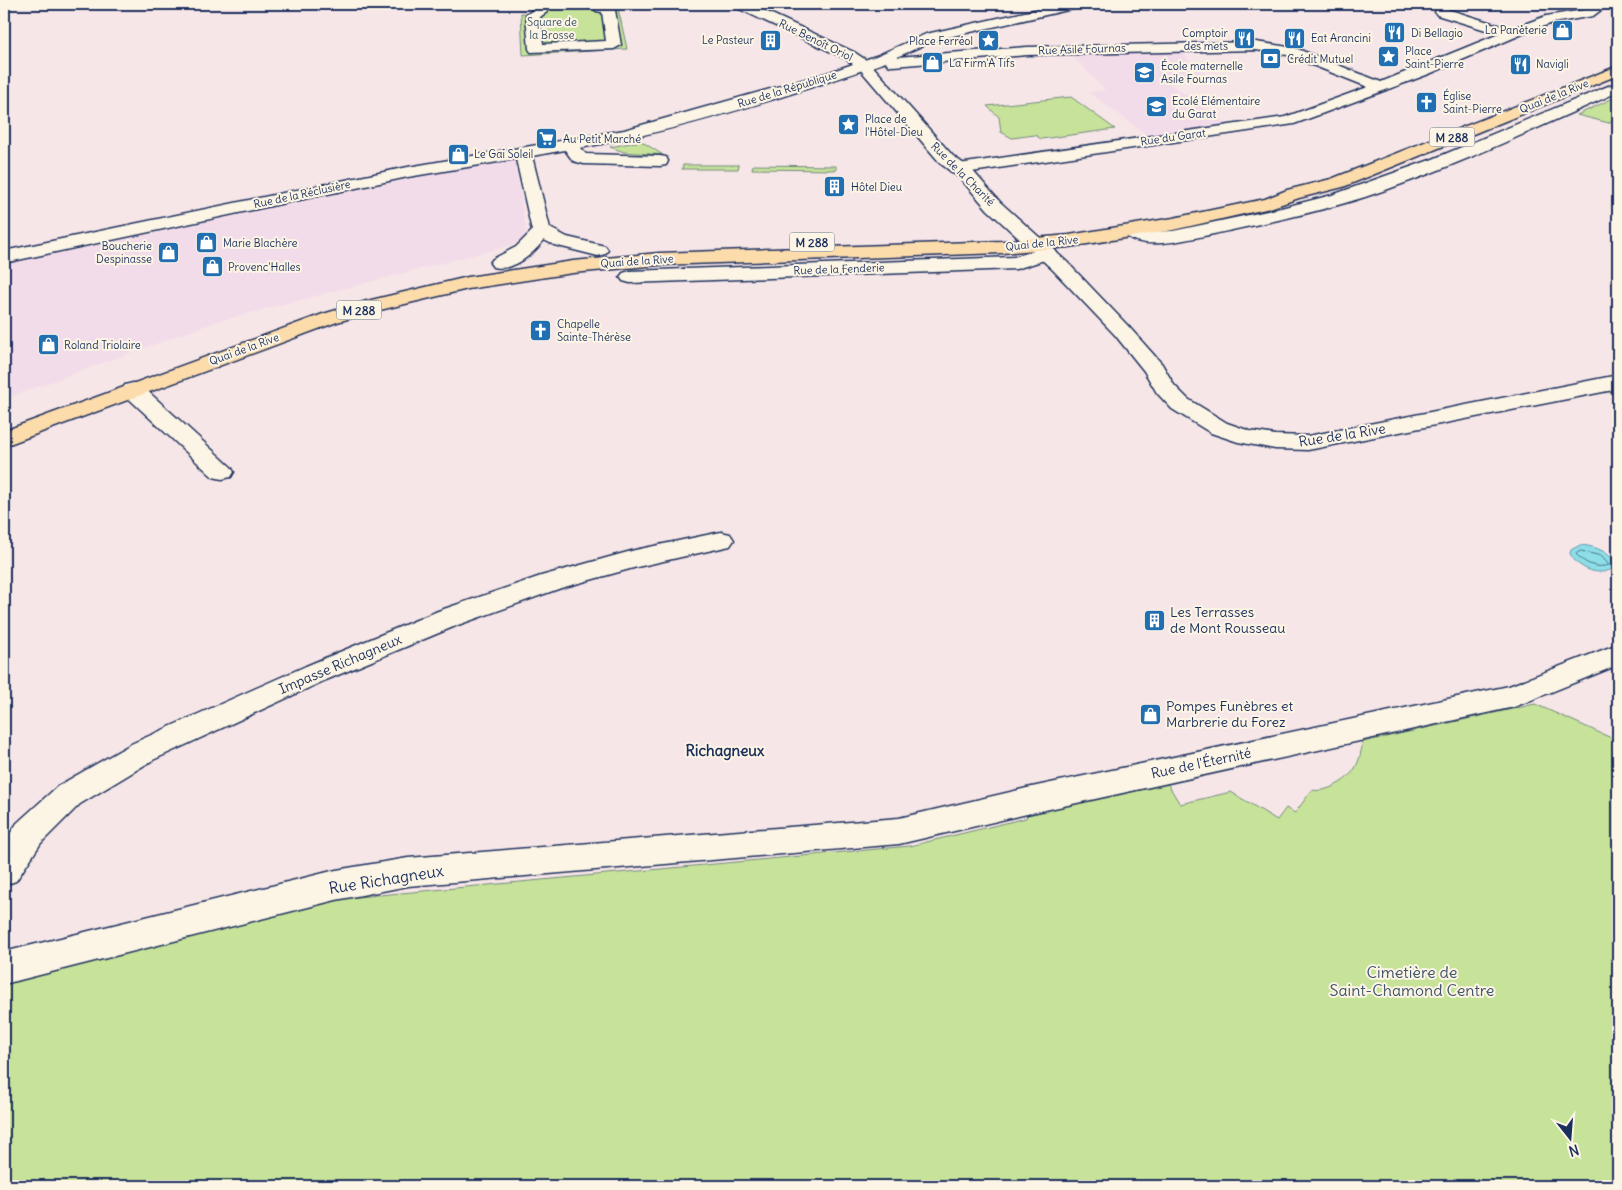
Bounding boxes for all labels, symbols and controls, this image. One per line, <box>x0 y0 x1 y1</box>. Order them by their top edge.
park label: Square de la Brosse <box>527 15 577 42</box>
street label: Rue Benoît Oriol <box>777 16 855 64</box>
shop icon: La Panèterie <box>1551 18 1575 42</box>
restaurant icon: Di Bellagio <box>1383 21 1407 45</box>
place label: La Panèterie <box>1485 23 1547 37</box>
place label: Comptoir des mets <box>1182 26 1229 53</box>
restaurant icon: Eat Arancini <box>1283 26 1307 50</box>
place label: Di Bellagio <box>1411 26 1463 40</box>
restaurant icon: Comptoir des mets <box>1232 27 1256 51</box>
building icon: Le Pasteur <box>758 28 782 52</box>
place icon: Place Ferréol <box>977 29 1001 53</box>
place label: Eat Arancini <box>1311 31 1371 45</box>
place label: Le Pasteur <box>702 33 755 47</box>
place label: Place Ferréol <box>909 34 973 48</box>
street label: Rue Asile Fournas <box>1038 40 1126 58</box>
place label: Place Saint-Pierre <box>1405 44 1464 71</box>
place icon: Place Saint-Pierre <box>1377 45 1401 69</box>
bank icon: Crédit Mutuel <box>1259 47 1283 71</box>
shop icon: La Firm'A Tifs <box>921 51 945 75</box>
place label: Crédit Mutuel <box>1287 52 1353 66</box>
restaurant icon: Navigli <box>1508 52 1532 76</box>
place label: La Firm'A Tifs <box>949 56 1015 70</box>
place label: Navigli <box>1536 57 1569 71</box>
place label: École maternelle Asile Fournas <box>1161 58 1243 86</box>
school or university icon: École maternelle Asile Fournas <box>1133 60 1157 84</box>
street label: Rue de la République <box>736 67 838 111</box>
street label: Quai de la Rive <box>1517 76 1591 116</box>
place label: Église Saint-Pierre <box>1443 88 1502 116</box>
church icon: Église Saint-Pierre <box>1415 90 1439 114</box>
place label: Ecolé Elémentaire du Garat <box>1172 94 1260 121</box>
school or university icon: Ecolé Elémentaire du Garat <box>1144 95 1168 119</box>
place label: Place de l'Hôtel-Dieu <box>865 112 923 139</box>
place icon: Place de l'Hôtel-Dieu <box>837 113 861 137</box>
street label: Rue du Garat <box>1139 125 1207 149</box>
supermarket icon: Au Petit Marché <box>535 127 559 151</box>
road number: M 288 <box>1430 128 1474 146</box>
place label: Au Petit Marché <box>563 132 641 146</box>
street label: Rue de la Charité <box>928 139 998 209</box>
shop icon: Le Gai Soleil <box>446 142 470 166</box>
place label: Le Gai Soleil <box>474 147 533 161</box>
building icon: Hôtel Dieu <box>823 175 847 199</box>
street label: Rue de la Réclusière <box>252 177 352 211</box>
place label: Hôtel Dieu <box>851 180 903 194</box>
shop icon: Marie Blachère <box>195 231 219 255</box>
road number: M 288 <box>790 232 834 252</box>
street label: Quai de la Rive <box>1005 232 1079 254</box>
place label: Marie Blachère <box>223 236 298 250</box>
place label: Boucherie Despinasse <box>96 239 152 266</box>
shop icon: Boucherie Despinasse <box>156 240 180 264</box>
street label: Quai de la Rive <box>600 251 674 271</box>
shop icon: Provenc'Halles <box>200 255 224 279</box>
place label: Provenc'Halles <box>228 260 301 274</box>
street label: Rue de la Fenderie <box>793 260 885 278</box>
road number: M 288 <box>336 300 382 320</box>
place label: Chapelle Sainte-Thérèse <box>557 317 631 344</box>
church icon: Chapelle Sainte-Thérèse <box>529 318 553 342</box>
street label: Quai de la Rive <box>207 330 281 368</box>
shop icon: Roland Triolaire <box>36 333 60 357</box>
place label: Roland Triolaire <box>64 338 141 352</box>
street label: Rue de la Rive <box>1297 419 1387 451</box>
place label: Les Terrasses de Mont Rousseau <box>1170 603 1285 637</box>
building icon: Les Terrasses de Mont Rousseau <box>1142 608 1166 632</box>
street label: Impasse Richagneux <box>276 630 404 698</box>
place label: Pompes Funèbres et Marbrerie du Forez <box>1166 697 1294 731</box>
shop icon: Pompes Funèbres et Marbrerie du Forez <box>1138 702 1162 726</box>
district label: Richagneux <box>686 741 765 761</box>
street label: Rue de l'Éternité <box>1149 744 1253 782</box>
street label: Rue Richagneux <box>327 860 445 898</box>
park label: Cimetière de Saint-Chamond Centre <box>1330 962 1494 1000</box>
north arrow <box>1544 1112 1594 1162</box>
text: N <box>1567 1140 1581 1160</box>

